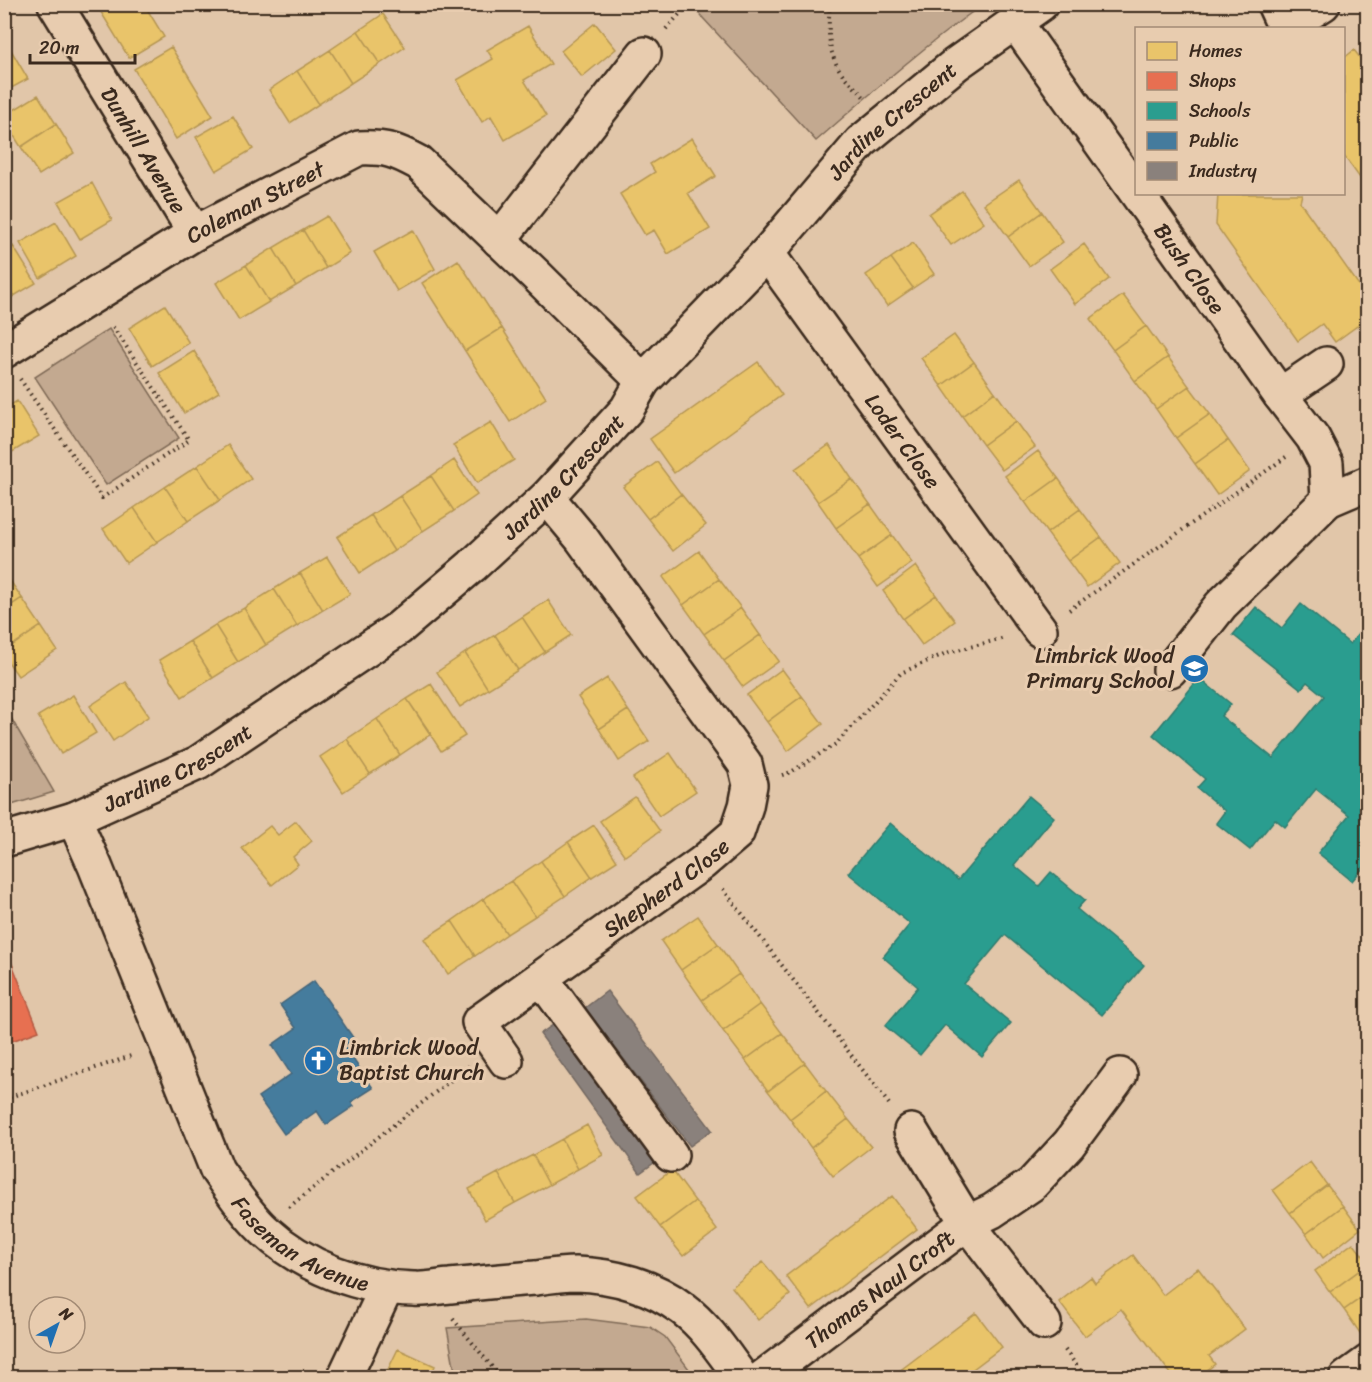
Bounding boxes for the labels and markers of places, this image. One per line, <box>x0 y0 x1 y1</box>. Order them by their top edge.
place label: Limbrick Wood Primary School <box>1027 636 1175 700</box>
school or university icon: Limbrick Wood Primary School <box>1179 652 1211 684</box>
place label: Limbrick Wood Baptist Church <box>339 1028 484 1092</box>
church icon: Limbrick Wood Baptist Church <box>302 1044 334 1076</box>

